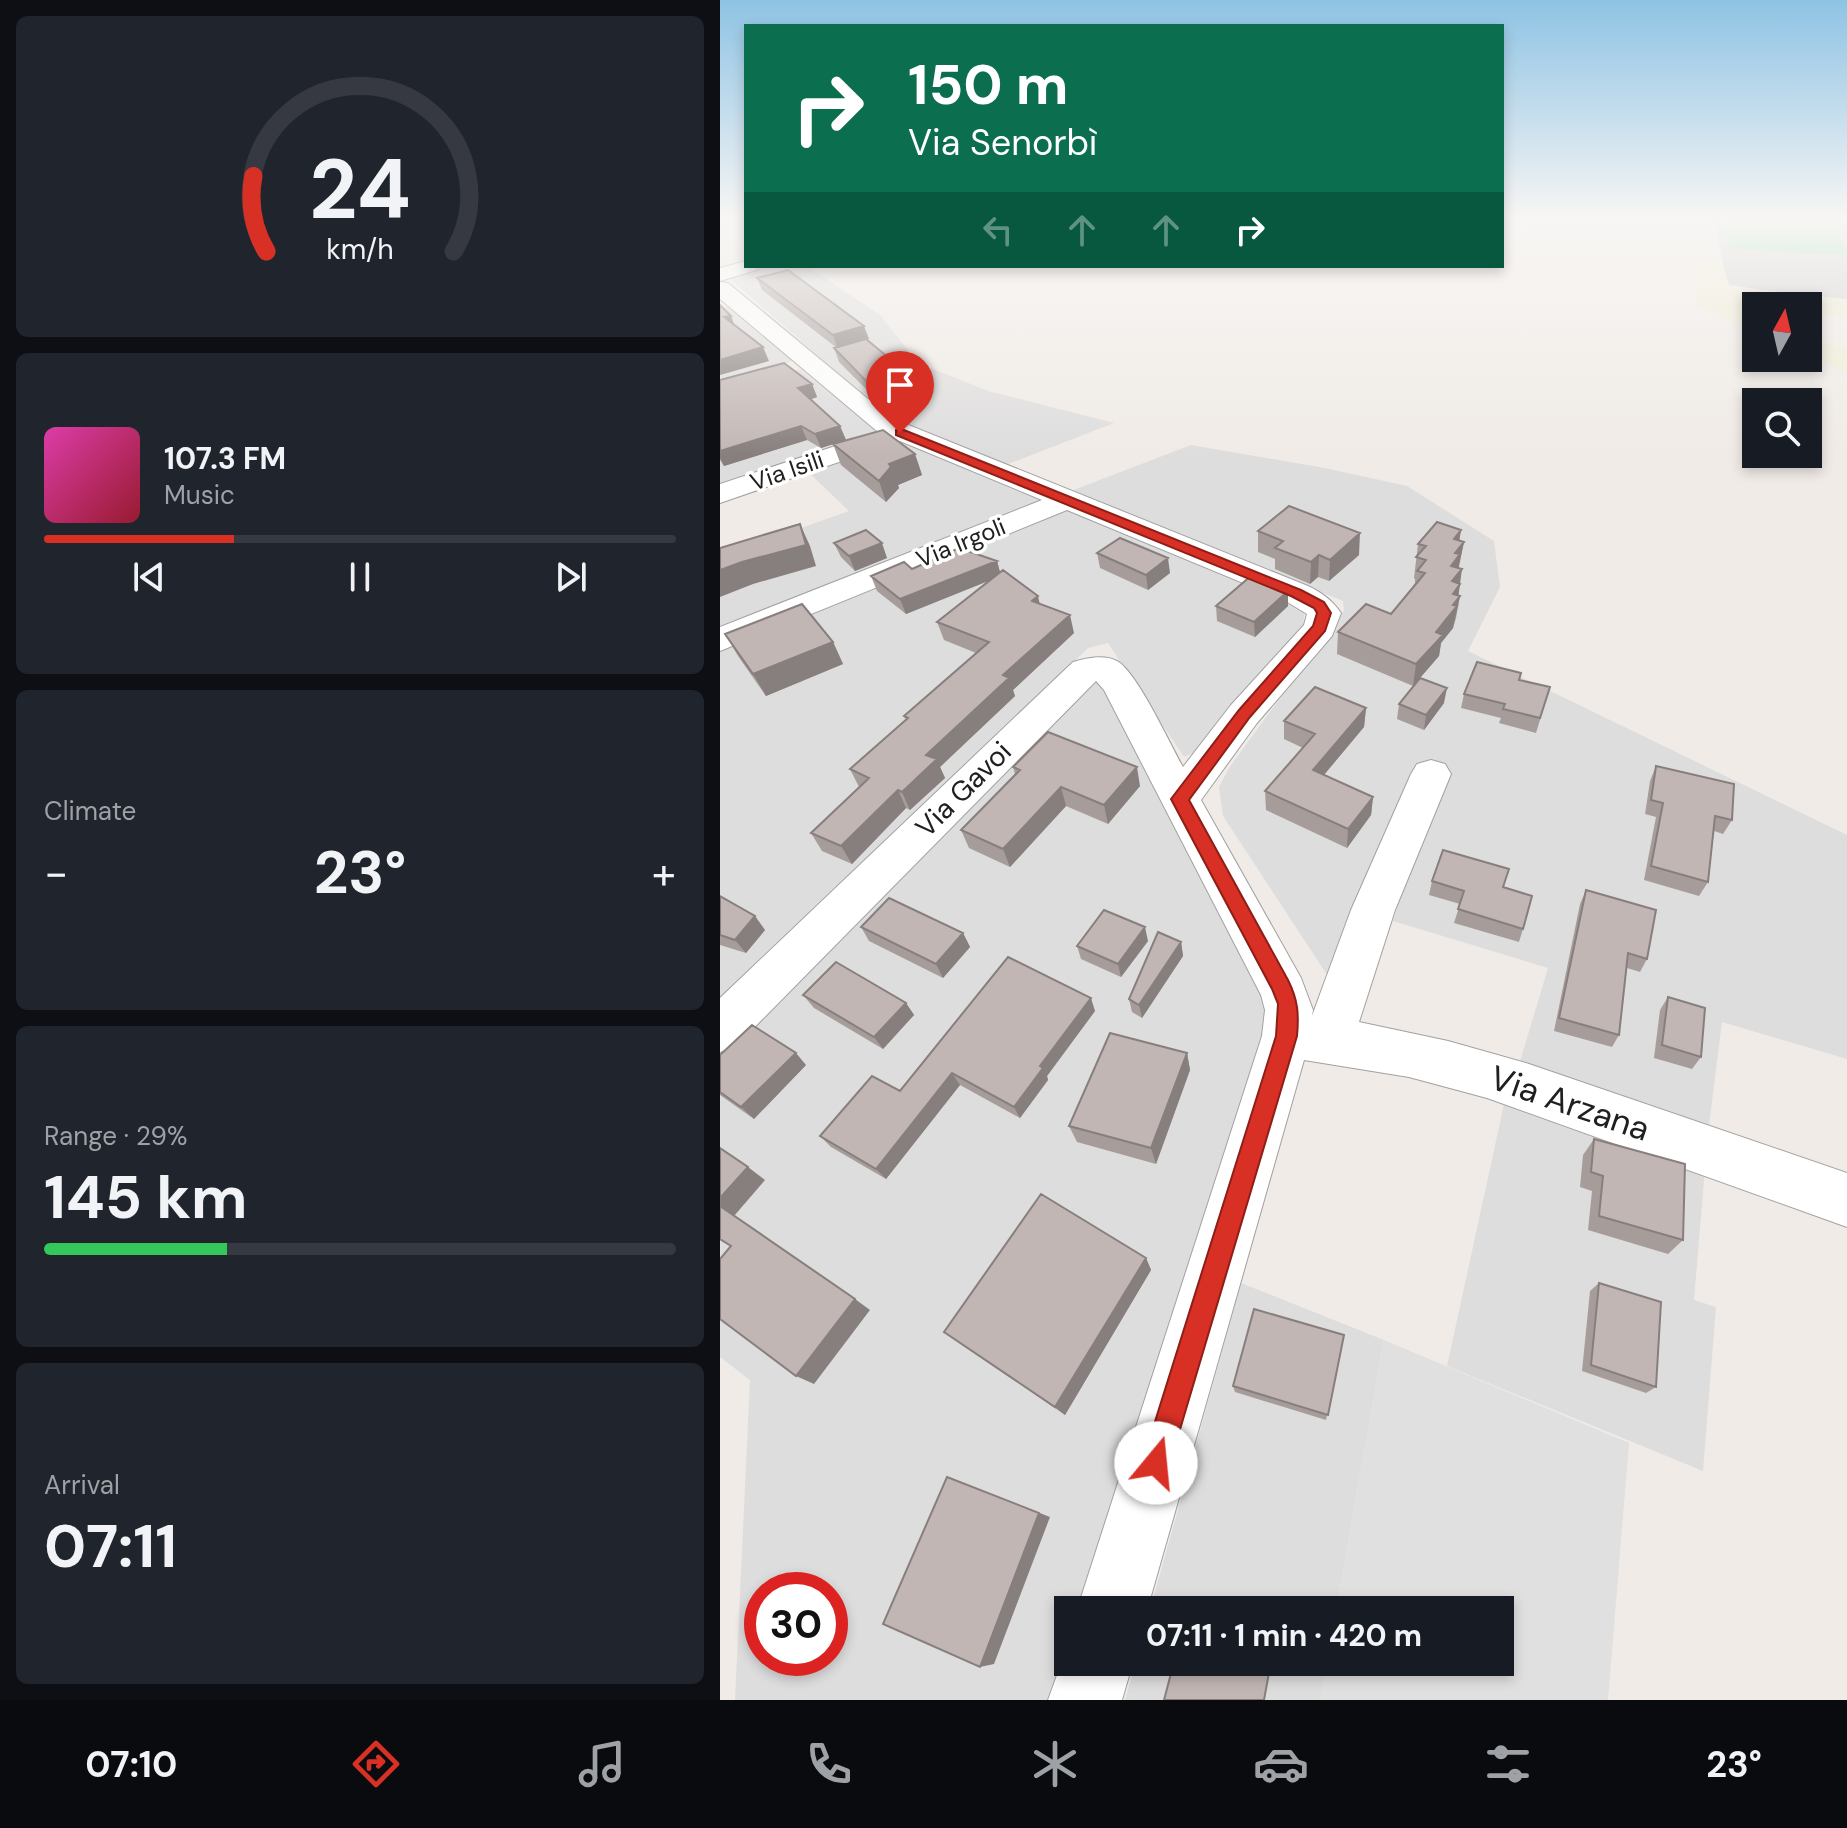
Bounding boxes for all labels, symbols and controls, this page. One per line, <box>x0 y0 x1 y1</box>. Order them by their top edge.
text: 150 m <box>908 48 1069 121</box>
icon: right <box>776 56 880 160</box>
text: Via Senorbì <box>908 119 1097 166</box>
text: 24 <box>309 135 411 244</box>
icon: left <box>976 208 1020 252</box>
icon: ahead <box>1060 208 1104 252</box>
icon: ahead <box>1144 208 1188 252</box>
icon: right <box>1228 208 1272 252</box>
text: km/h <box>326 232 394 269</box>
north arrow <box>1742 292 1822 372</box>
map controls <box>1742 292 1822 468</box>
pin <box>866 351 934 433</box>
icon: arrive <box>878 363 922 407</box>
button: search <box>1742 388 1822 468</box>
text: 107.3 FM <box>164 439 286 478</box>
street label: Via Isili <box>746 444 828 498</box>
text: Music <box>164 478 235 512</box>
street label: Via Irgoli <box>912 511 1010 574</box>
icon: previous <box>127 555 171 599</box>
icon: pause <box>338 555 382 599</box>
icon: next <box>549 555 593 599</box>
street label: Via Gavoi <box>907 733 1019 845</box>
text: Climate <box>44 794 136 828</box>
text: 23° <box>314 833 406 912</box>
text: − <box>44 844 68 902</box>
text: + <box>652 844 676 902</box>
street label: Via Arzana <box>1484 1055 1655 1152</box>
text: Range · 29% <box>44 1119 187 1153</box>
text: 145 km <box>44 1158 247 1237</box>
position arrow <box>1114 1421 1198 1505</box>
text: Arrival <box>44 1468 120 1502</box>
text: 07:11 <box>44 1507 177 1586</box>
speed limit sign: 30 <box>744 1572 848 1676</box>
text: 07:11 · 1 min · 420 m <box>1146 1616 1422 1655</box>
icon: directions <box>348 1736 404 1792</box>
icon: music <box>574 1736 630 1792</box>
icon: phone <box>801 1736 857 1792</box>
icon: climate <box>1027 1736 1083 1792</box>
icon: car <box>1253 1736 1309 1792</box>
icon: filters <box>1480 1736 1536 1792</box>
text: 07:10 <box>85 1741 177 1788</box>
text: 23° <box>1706 1741 1762 1788</box>

